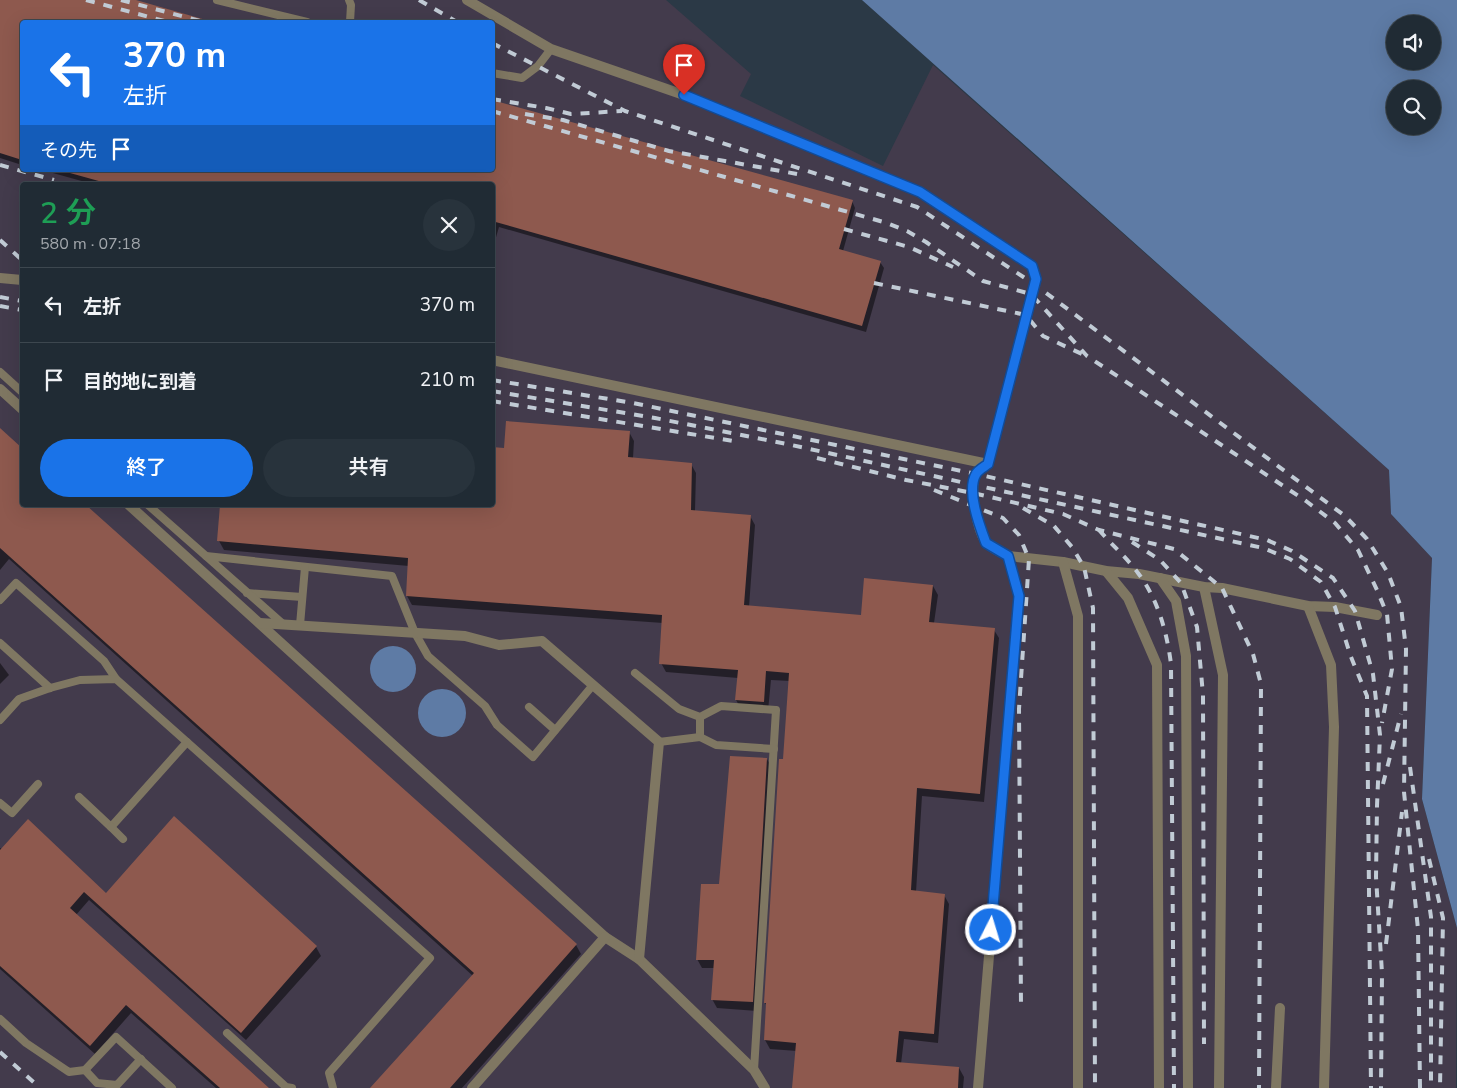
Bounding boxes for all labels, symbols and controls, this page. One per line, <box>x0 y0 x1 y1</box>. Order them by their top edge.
map controls <box>1386 15 1441 135</box>
button: sound <box>1386 15 1441 70</box>
text: 370 m <box>123 32 226 79</box>
icon: left <box>40 40 105 105</box>
pin <box>663 44 705 95</box>
icon: arrive <box>670 51 698 79</box>
button: search <box>1386 80 1441 135</box>
text: 左折 <box>123 81 167 111</box>
icon: arrive <box>107 135 135 163</box>
text: その先 <box>40 138 97 164</box>
text: 2 分 <box>40 193 96 234</box>
button: close <box>423 199 475 251</box>
text: 580 m · 07:18 <box>40 233 141 255</box>
icon: left <box>40 291 68 319</box>
text: 370 m <box>420 292 475 318</box>
text: 左折 <box>83 294 121 320</box>
icon: arrive <box>40 366 68 394</box>
text: 210 m <box>420 367 475 393</box>
text: 目的地に到着 <box>83 369 197 395</box>
button: 終了 <box>40 439 253 497</box>
button: 共有 <box>263 439 475 497</box>
position arrow <box>964 903 1016 955</box>

